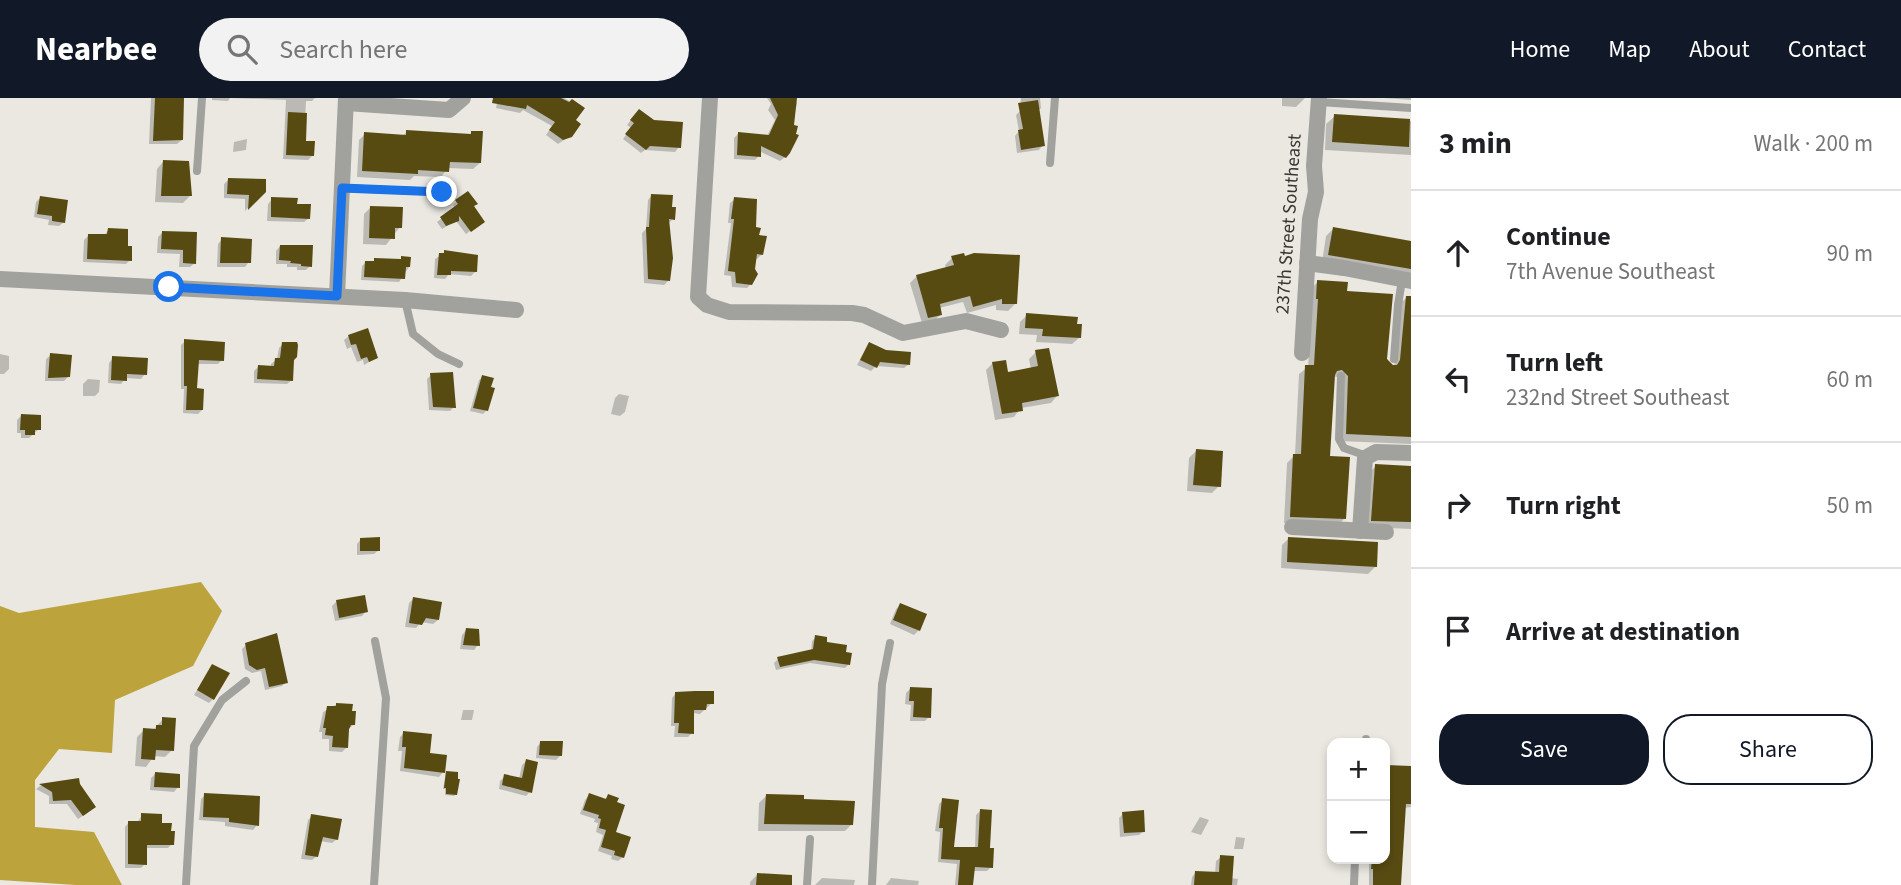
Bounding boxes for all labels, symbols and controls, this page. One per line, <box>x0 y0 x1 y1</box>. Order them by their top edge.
search box <box>199 18 689 81</box>
text: Nearbee <box>35 26 157 73</box>
icon: search <box>223 30 261 68</box>
text: Search here <box>279 31 407 68</box>
text: Home <box>1510 32 1570 67</box>
text: Map <box>1608 32 1651 67</box>
text: About <box>1689 32 1750 67</box>
text: Contact <box>1788 32 1866 67</box>
text: 3 min <box>1439 122 1512 165</box>
text: Walk · 200 m <box>1754 127 1873 160</box>
street label: 237th Street Southeast <box>1269 132 1309 315</box>
route end <box>426 176 457 207</box>
text: Continue <box>1506 218 1611 255</box>
icon: ahead <box>1439 234 1477 272</box>
text: 90 m <box>1826 237 1873 270</box>
text: 7th Avenue Southeast <box>1506 255 1715 288</box>
route start <box>153 271 184 302</box>
text: Turn left <box>1506 344 1603 381</box>
icon: left <box>1439 360 1477 398</box>
text: 60 m <box>1826 363 1873 396</box>
text: 232nd Street Southeast <box>1506 381 1730 414</box>
icon: right <box>1439 486 1477 524</box>
text: Turn right <box>1506 487 1621 524</box>
text: 50 m <box>1826 489 1873 522</box>
icon: arrive <box>1439 612 1477 650</box>
text: Arrive at destination <box>1506 613 1740 650</box>
button: Save <box>1439 714 1649 785</box>
button: Share <box>1663 714 1873 785</box>
map controls <box>1327 738 1390 864</box>
button: + <box>1327 738 1390 801</box>
button: − <box>1327 801 1390 864</box>

